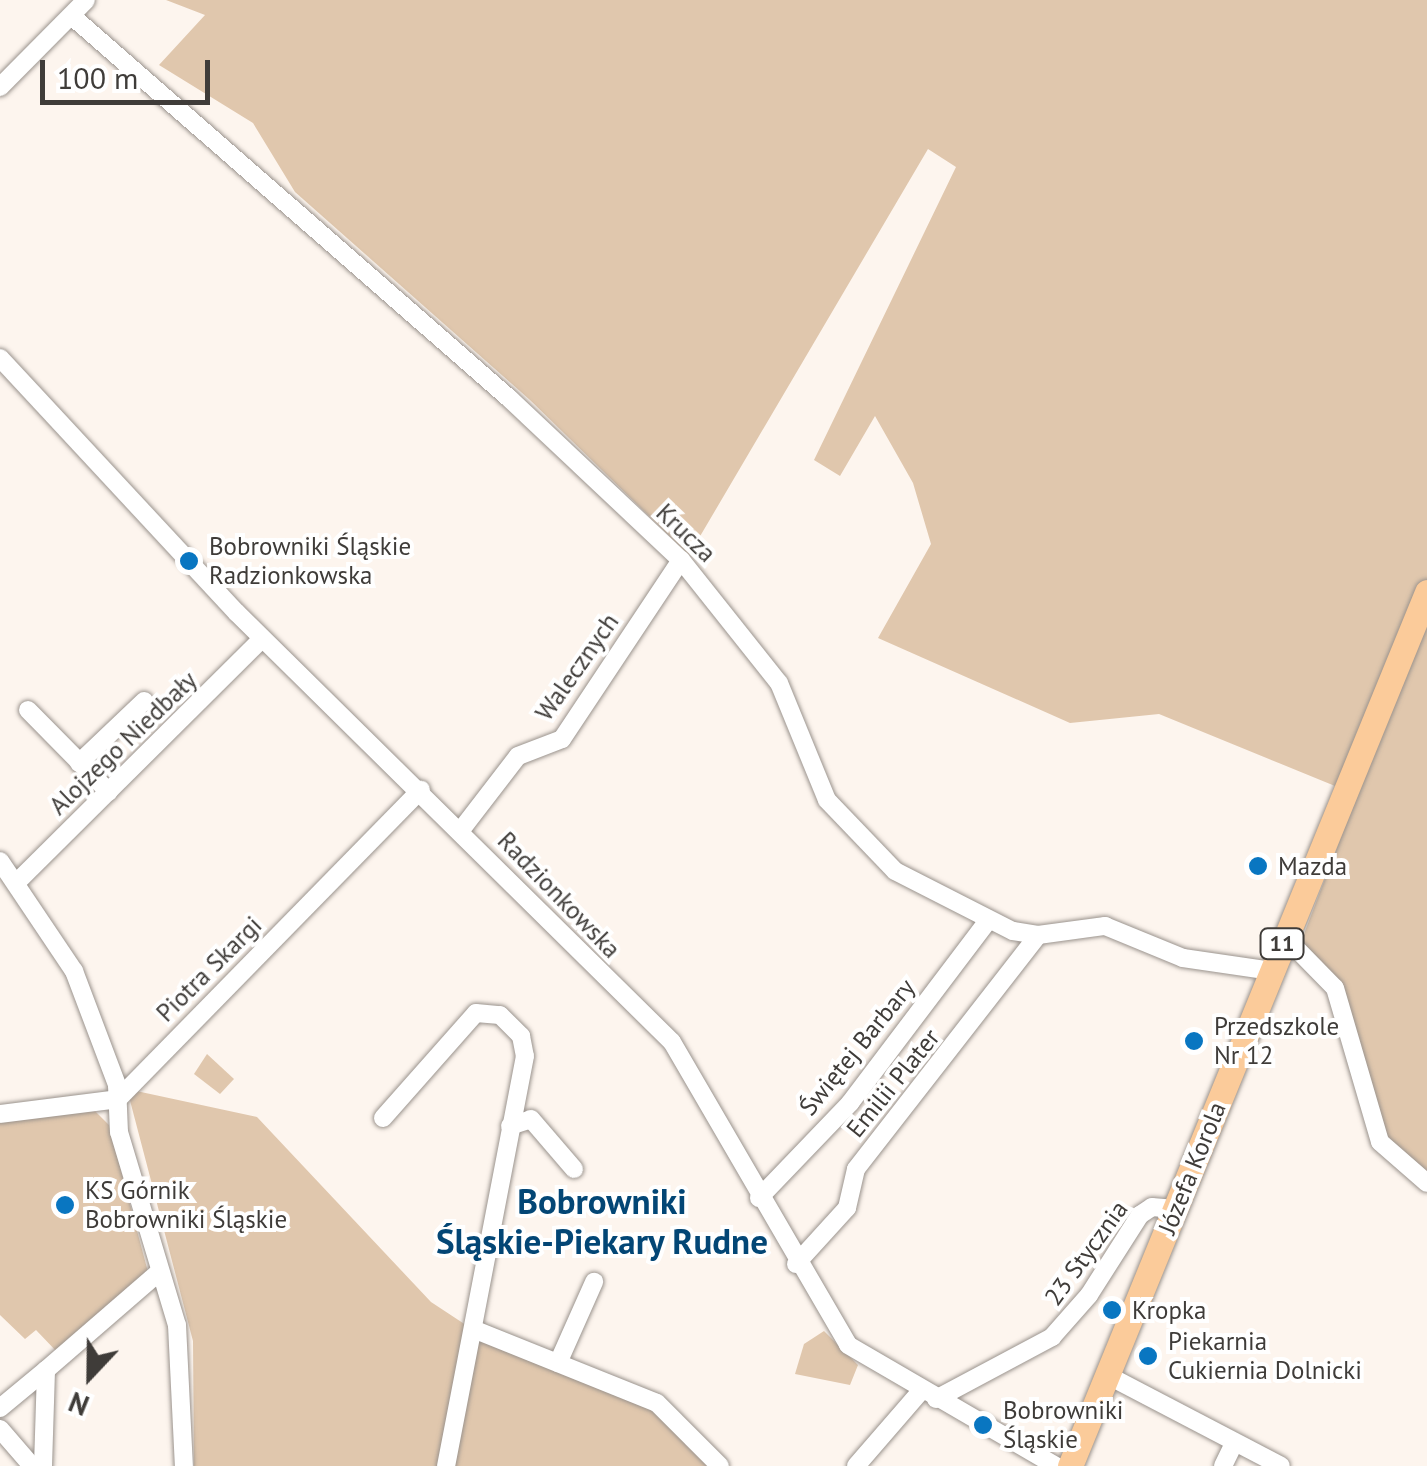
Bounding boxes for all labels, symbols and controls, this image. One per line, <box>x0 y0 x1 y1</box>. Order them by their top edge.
scale bar <box>45 40 215 102</box>
text: 100 m <box>57 58 138 97</box>
street label: Krucza <box>650 498 722 568</box>
place label: Bobrowniki Śląskie Radzionkowska <box>209 532 411 591</box>
marker: Bobrowniki Śląskie Radzionkowska <box>178 550 200 572</box>
street label: Walecznych <box>529 608 625 726</box>
street label: Alojzego Niedbały <box>43 665 203 821</box>
street label: Radzionkowska <box>491 826 627 964</box>
place label: Mazda <box>1278 851 1347 881</box>
marker: Mazda <box>1247 855 1269 877</box>
street label: Piotra Skargi <box>150 910 268 1028</box>
road number: 11 <box>1260 927 1304 961</box>
street label: Świętej Barbary <box>793 973 921 1121</box>
place label: Przedszkole Nr 12 <box>1214 1012 1339 1071</box>
street label: Emilii Plater <box>840 1023 946 1143</box>
marker: Przedszkole Nr 12 <box>1183 1030 1205 1052</box>
street label: Józefa Korola <box>1152 1098 1232 1238</box>
place label: KS Górnik Bobrowniki Śląskie <box>85 1176 287 1235</box>
district label: Bobrowniki Śląskie-Piekary Rudne <box>435 1180 769 1262</box>
marker: KS Górnik Bobrowniki Śląskie <box>54 1194 76 1216</box>
street label: 23 Stycznia <box>1038 1195 1134 1311</box>
place label: Kropka <box>1132 1295 1206 1325</box>
marker: Kropka <box>1101 1299 1123 1321</box>
north arrow <box>40 1326 140 1426</box>
place label: Piekarnia Cukiernia Dolnicki <box>1168 1327 1362 1386</box>
marker: Piekarnia Cukiernia Dolnicki <box>1137 1345 1159 1367</box>
text: N <box>63 1384 94 1425</box>
place label: Bobrowniki Śląskie <box>1003 1396 1124 1455</box>
marker: Bobrowniki Śląskie <box>972 1414 994 1436</box>

